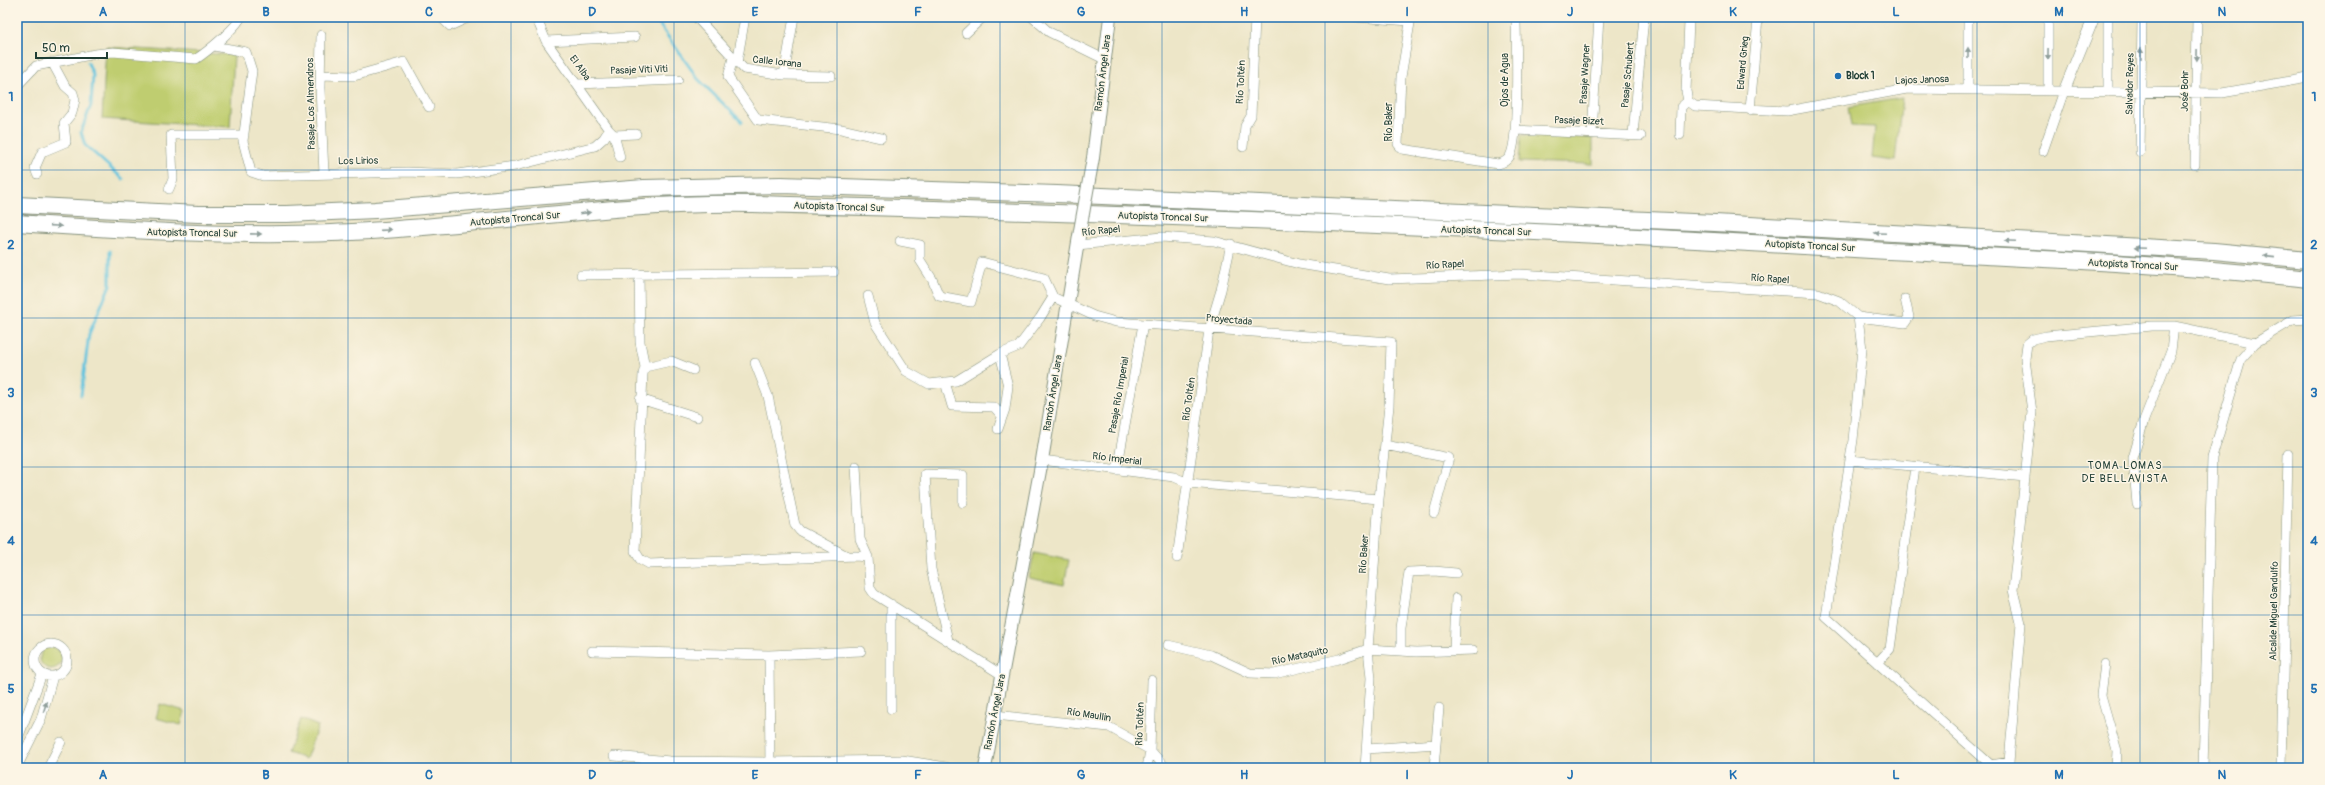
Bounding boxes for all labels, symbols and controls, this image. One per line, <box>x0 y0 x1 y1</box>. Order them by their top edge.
text: A <box>99 4 108 20</box>
text: B <box>262 4 270 20</box>
text: C <box>425 4 433 20</box>
text: D <box>588 4 596 20</box>
text: E <box>752 4 759 20</box>
text: F <box>914 4 922 20</box>
text: G <box>1077 4 1086 20</box>
text: H <box>1240 4 1248 20</box>
text: I <box>1405 4 1409 20</box>
text: J <box>1567 4 1573 20</box>
text: K <box>1729 4 1737 20</box>
text: L <box>1892 4 1900 20</box>
text: M <box>2054 4 2064 20</box>
text: N <box>2218 4 2227 20</box>
scale bar <box>36 34 107 60</box>
street label: Ramón Ángel Jara <box>1091 34 1114 112</box>
street label: Edward Grieg <box>1735 36 1751 90</box>
street label: Pasaje Schubert <box>1619 40 1637 109</box>
text: 50 m <box>42 41 70 56</box>
street label: Pasaje Wagner <box>1577 43 1593 105</box>
one-way arrow <box>1965 46 1971 59</box>
one-way arrow <box>2138 47 2144 60</box>
one-way arrow <box>2045 48 2051 61</box>
one-way arrow <box>2194 49 2200 62</box>
street label: Salvador Reyes <box>2123 52 2137 115</box>
street label: El Alba <box>567 53 593 83</box>
street label: Calle Iorana <box>752 53 802 71</box>
street label: Ojos de Agua <box>1499 53 1511 107</box>
street label: Pasaje Los Almendros <box>304 57 318 150</box>
street label: Río Toltén <box>1234 59 1248 104</box>
street label: Pasaje Viti Viti <box>610 63 668 77</box>
place label: Block 1 <box>1846 70 1875 82</box>
street label: José Bohr <box>2179 70 2191 112</box>
marker: Block 1 <box>1833 71 1843 81</box>
street label: Lajos Janosa <box>1895 73 1950 87</box>
text: 1 <box>8 89 14 105</box>
text: 1 <box>2311 89 2317 105</box>
street label: Río Baker <box>1383 102 1395 142</box>
street label: Pasaje Bizet <box>1554 114 1605 128</box>
street label: Los Lirios <box>338 155 379 167</box>
street label: Autopista Troncal Sur <box>793 199 885 215</box>
street label: Autopista Troncal Sur <box>469 209 561 229</box>
one-way arrow <box>579 209 591 216</box>
street label: Autopista Troncal Sur <box>1117 209 1209 225</box>
one-way arrow <box>50 222 62 229</box>
street label: Río Rapel <box>1081 223 1121 239</box>
street label: Autopista Troncal Sur <box>1440 223 1532 239</box>
street label: Autopista Troncal Sur <box>147 226 238 240</box>
one-way arrow <box>380 226 392 233</box>
one-way arrow <box>1873 230 1886 236</box>
one-way arrow <box>250 231 263 237</box>
text: 2 <box>7 237 15 253</box>
text: 2 <box>2310 237 2318 253</box>
street label: Autopista Troncal Sur <box>1764 238 1856 254</box>
one-way arrow <box>2003 238 2016 244</box>
one-way arrow <box>2134 244 2146 251</box>
one-way arrow <box>2263 253 2275 260</box>
street label: Autopista Troncal Sur <box>2087 257 2179 273</box>
street label: Río Rapel <box>1425 258 1465 272</box>
street label: Río Rapel <box>1750 272 1790 286</box>
street label: Proyectada <box>1205 312 1253 328</box>
street label: Ramón Ángel Jara <box>1040 353 1065 432</box>
street label: Pasaje Río Imperial <box>1106 355 1132 435</box>
street label: Río Toltén <box>1180 376 1198 422</box>
text: 3 <box>7 385 15 401</box>
text: 3 <box>2310 385 2318 401</box>
street label: Río Imperial <box>1092 450 1142 468</box>
district label: TOMA LOMAS DE BELLAVISTA <box>2081 459 2169 485</box>
text: 4 <box>7 533 15 549</box>
text: 4 <box>2310 533 2318 549</box>
street label: Río Baker <box>1357 534 1371 574</box>
street label: Alcalde Miguel Gandulfo <box>2267 561 2281 661</box>
street label: Río Mataquito <box>1271 644 1330 668</box>
street label: Ramón Ángel Jara <box>981 672 1008 751</box>
text: 5 <box>7 681 15 697</box>
text: 5 <box>2310 681 2318 697</box>
one-way arrow <box>42 700 48 712</box>
street label: Río Toltén <box>1133 701 1147 746</box>
street label: Río Maullin <box>1066 706 1112 724</box>
text: A <box>99 767 108 783</box>
text: B <box>262 767 270 783</box>
text: C <box>425 767 433 783</box>
text: D <box>588 767 596 783</box>
text: E <box>752 767 759 783</box>
text: F <box>914 767 922 783</box>
text: G <box>1077 767 1086 783</box>
text: H <box>1240 767 1248 783</box>
text: I <box>1405 767 1409 783</box>
text: J <box>1567 767 1573 783</box>
text: K <box>1729 767 1737 783</box>
text: L <box>1892 767 1900 783</box>
text: M <box>2054 767 2064 783</box>
text: N <box>2218 767 2227 783</box>

